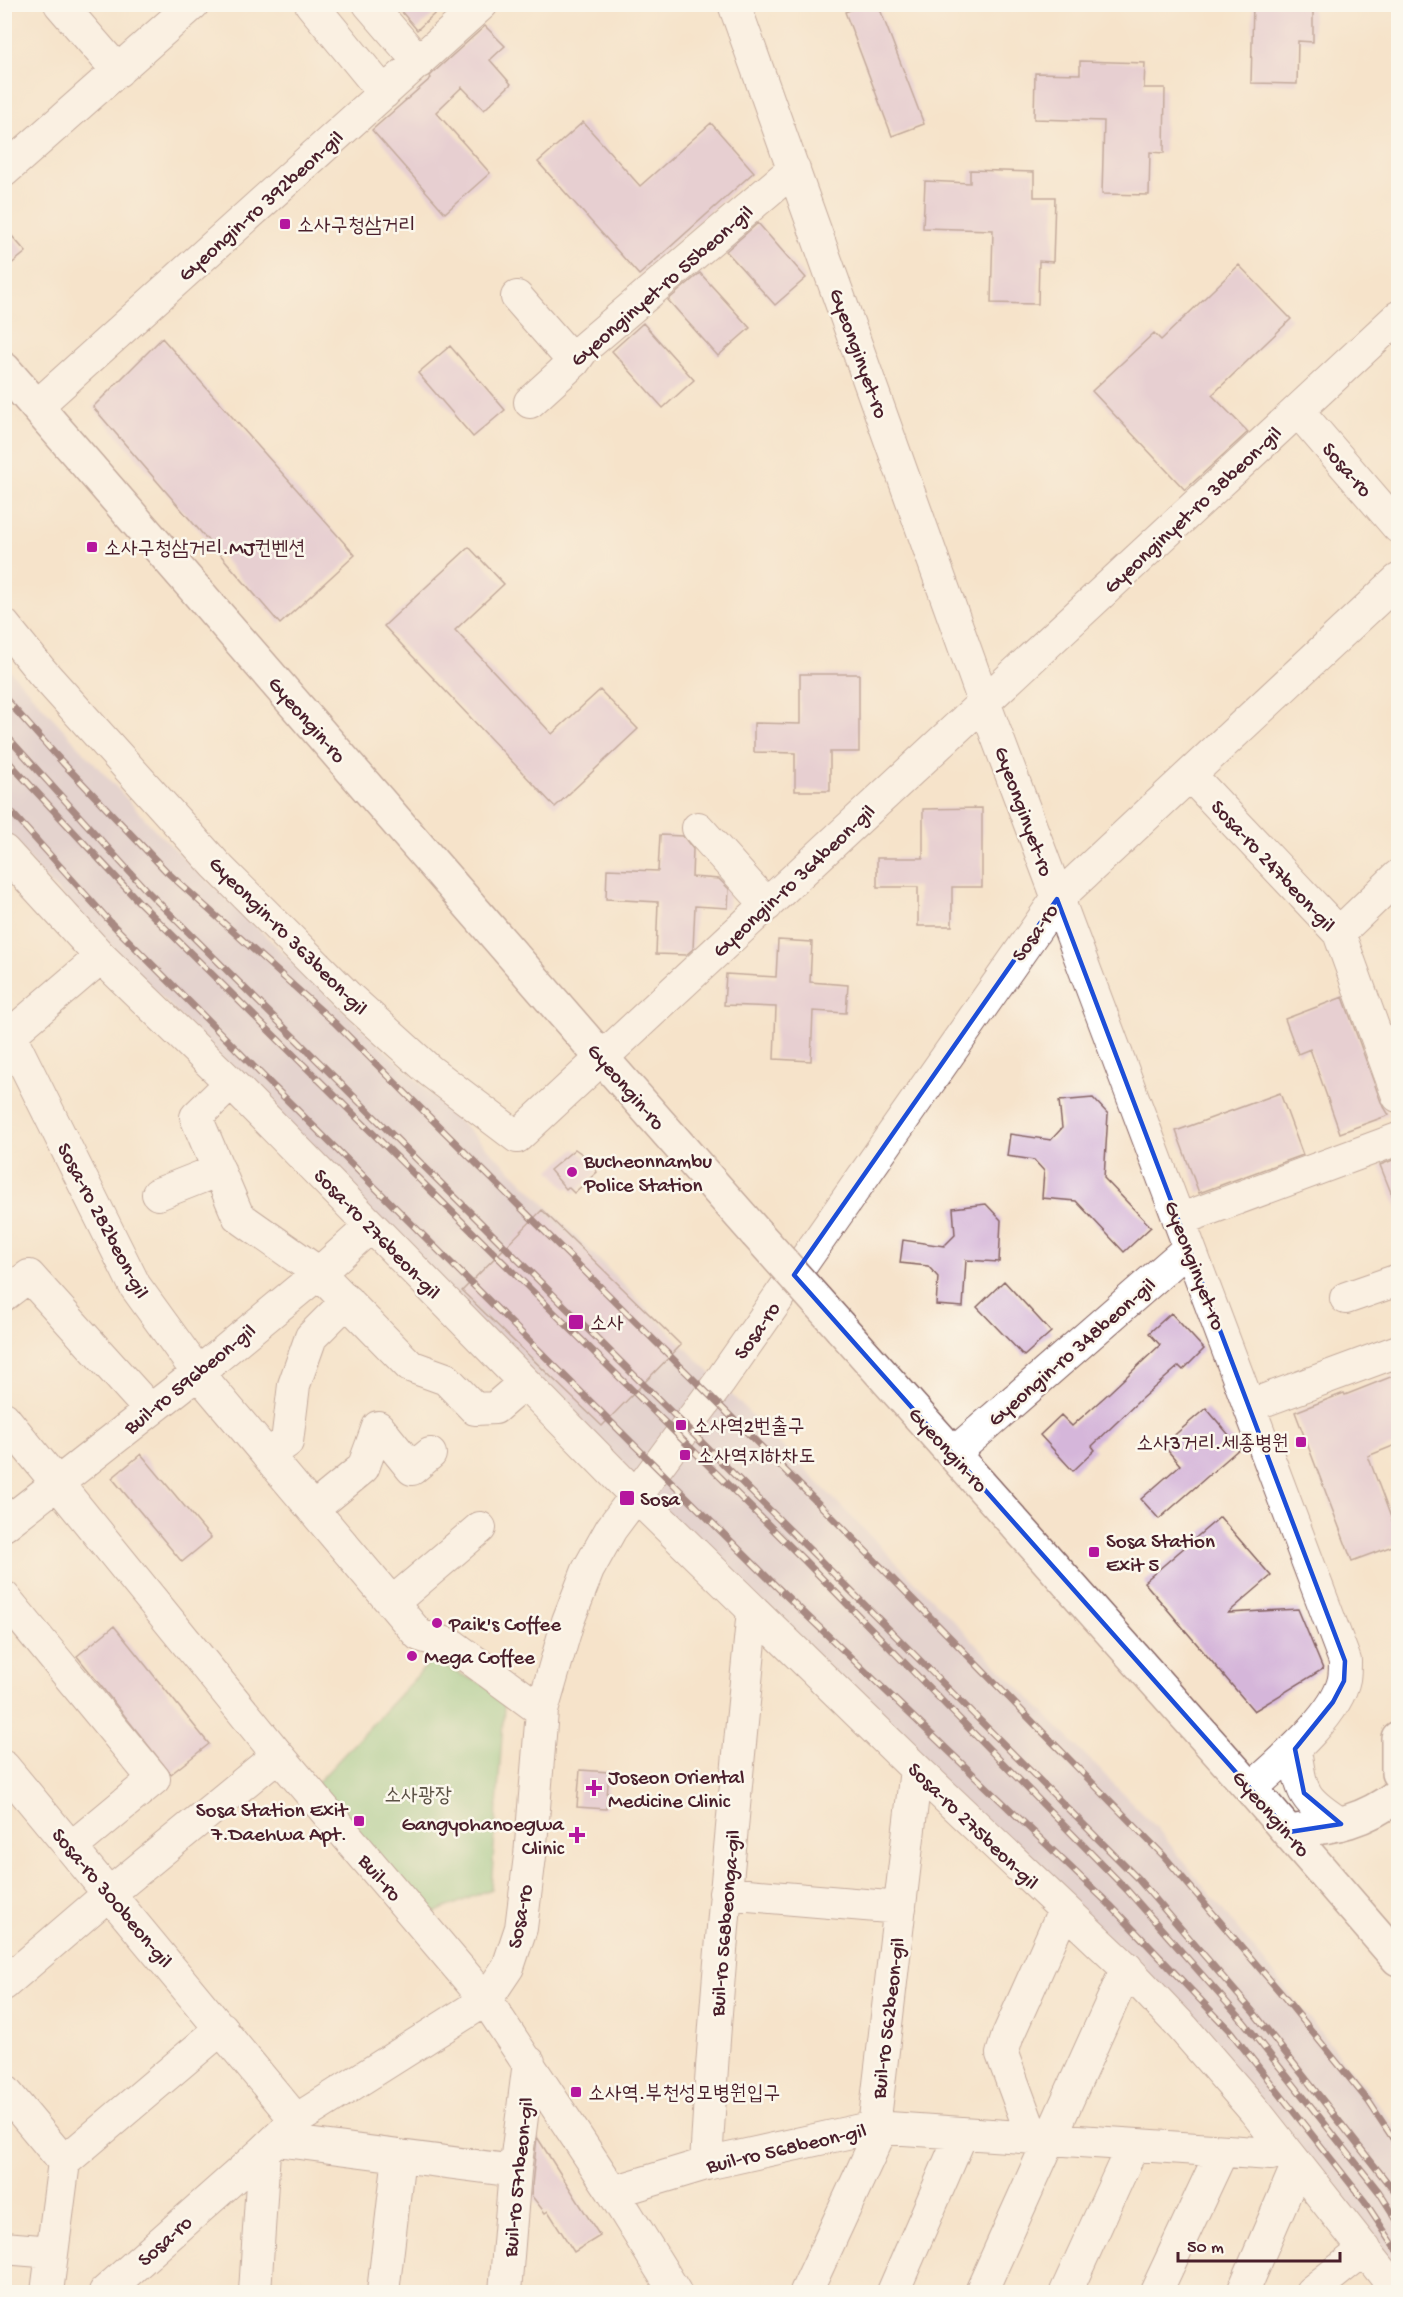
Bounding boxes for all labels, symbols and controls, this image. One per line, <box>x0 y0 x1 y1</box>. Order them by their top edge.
street label: Gyeongin-ro 392beon-gil <box>174 127 350 288</box>
street label: Gyeonginyet-ro 55beon-gil <box>567 201 760 374</box>
place label: 소사구청삼거리 <box>297 215 415 240</box>
marker: 소사구청삼거리 <box>278 217 292 231</box>
street label: Gyeonginyet-ro <box>822 286 892 423</box>
street label: Gyeonginyet-ro 38beon-gil <box>1100 423 1289 601</box>
street label: Sosa-ro <box>1315 439 1376 504</box>
place label: 소사구청삼거리.MJ컨벤션 <box>104 538 305 563</box>
marker: 소사구청삼거리.MJ컨벤션 <box>85 540 99 554</box>
street label: Gyeongin-ro <box>261 673 350 770</box>
street label: Gyeonginyet-ro <box>987 744 1057 881</box>
street label: Sosa-ro 247beon-gil <box>1204 796 1339 939</box>
street label: Gyeongin-ro 364beon-gil <box>709 801 882 965</box>
street label: Gyeongin-ro 363beon-gil <box>202 853 371 1022</box>
street label: Sosa-ro <box>1008 900 1066 968</box>
street label: Gyeongin-ro <box>580 1040 669 1137</box>
street label: Sosa-ro 282beon-gil <box>49 1140 152 1304</box>
place label: Bucheonnambu Police Station <box>583 1151 712 1200</box>
street label: Sosa-ro 276beon-gil <box>307 1165 444 1306</box>
marker: Bucheonnambu Police Station <box>565 1165 579 1179</box>
street label: Gyeonginyet-ro <box>1157 1198 1229 1335</box>
street label: Gyeongin-ro 348beon-gil <box>984 1274 1162 1433</box>
street label: Sosa-ro <box>730 1298 788 1366</box>
marker: 소사 <box>567 1313 585 1331</box>
place label: 소사 <box>590 1313 624 1338</box>
street label: Buil-ro 596beon-gil <box>119 1320 262 1442</box>
street label: Gyeongin-ro <box>901 1403 991 1499</box>
place label: 소사역2번출구 <box>693 1415 805 1441</box>
marker: 소사역2번출구 <box>674 1418 688 1432</box>
place label: 소사3거리.세종병원 <box>1136 1433 1289 1458</box>
marker: 소사3거리.세종병원 <box>1294 1435 1308 1449</box>
place label: 소사역지하차도 <box>697 1446 815 1471</box>
marker: 소사역지하차도 <box>678 1448 692 1462</box>
marker: Sosa <box>618 1489 636 1507</box>
place label: Sosa <box>640 1489 681 1514</box>
place label: Sosa Station Exit 5 <box>1106 1531 1215 1580</box>
marker: Sosa Station Exit 5 <box>1087 1545 1101 1559</box>
place label: Paik's Coffee <box>448 1614 562 1639</box>
marker: Paik's Coffee <box>430 1616 444 1630</box>
place label: Mega Coffee <box>424 1647 536 1672</box>
marker: Mega Coffee <box>405 1649 419 1663</box>
street label: Sosa-ro 275beon-gil <box>901 1759 1042 1896</box>
place label: Joseon Oriental Medicine Clinic <box>608 1767 745 1816</box>
street label: Gyeongin-ro <box>1225 1767 1314 1864</box>
marker: Joseon Oriental Medicine Clinic <box>585 1779 603 1797</box>
park label: 소사광장 <box>384 1785 452 1810</box>
place label: Sosa Station Exit 7.Daehwa Apt. <box>196 1800 349 1849</box>
marker: Sosa Station Exit 7.Daehwa Apt. <box>352 1814 366 1828</box>
place label: Gangyohanoegwa Clinic <box>401 1814 565 1863</box>
street label: Sosa-ro 300beon-gil <box>44 1824 176 1974</box>
marker: Gangyohanoegwa Clinic <box>568 1826 586 1844</box>
street label: Buil-ro 568beonga-gil <box>707 1829 748 2019</box>
street label: Buil-ro <box>351 1849 406 1908</box>
street label: Sosa-ro <box>504 1882 541 1951</box>
street label: Buil-ro 562beon-gil <box>868 1936 913 2101</box>
place label: 소사역.부천성모병원입구 <box>588 2083 780 2108</box>
marker: 소사역.부천성모병원입구 <box>569 2085 583 2099</box>
street label: Buil-ro 571beon-gil <box>500 2096 541 2260</box>
street label: Buil-ro 568beon-gil <box>703 2120 869 2181</box>
street label: Sosa-ro <box>134 2212 199 2274</box>
scale bar <box>1178 2225 1340 2263</box>
text: 50 m <box>1187 2238 1224 2259</box>

